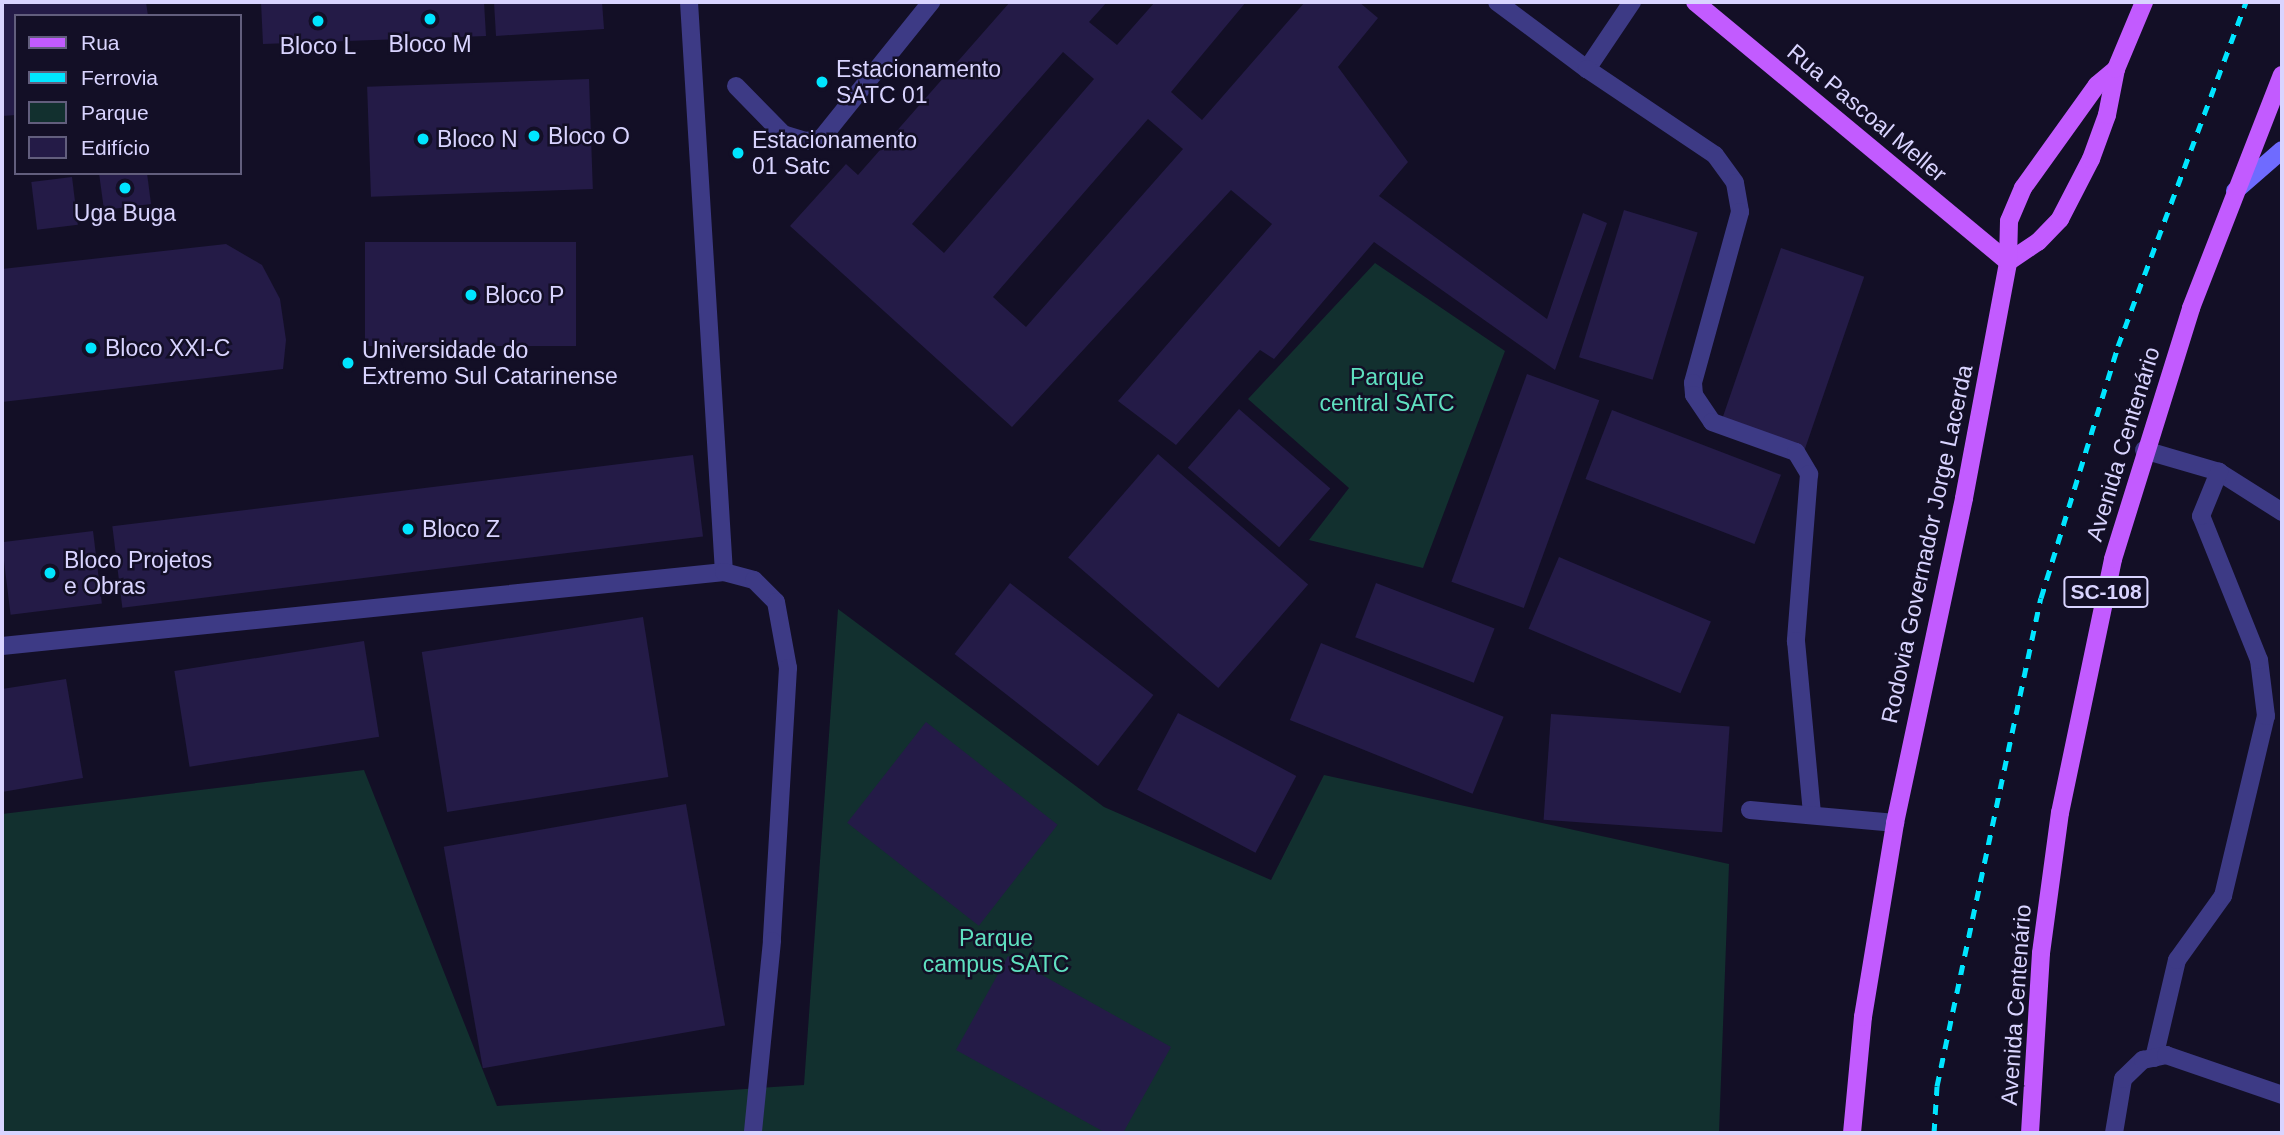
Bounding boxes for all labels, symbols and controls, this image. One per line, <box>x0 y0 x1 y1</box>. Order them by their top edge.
marker: Bloco M <box>422 11 438 27</box>
marker: Bloco L <box>310 13 326 29</box>
legend <box>14 14 242 175</box>
place label: Bloco M <box>388 30 472 58</box>
text: Rua <box>81 31 120 54</box>
place label: Bloco L <box>280 32 356 60</box>
street label: Rua Pascoal Meller <box>1782 38 1952 188</box>
place label: Estacionamento SATC 01 <box>836 55 1001 109</box>
text: Ferrovia <box>81 66 158 89</box>
marker: Estacionamento SATC 01 <box>814 74 830 90</box>
text: Parque <box>81 101 149 124</box>
place label: Bloco O <box>548 122 630 150</box>
place label: Bloco N <box>437 125 518 153</box>
place label: Estacionamento 01 Satc <box>752 126 917 180</box>
marker: Bloco O <box>526 128 542 144</box>
marker: Bloco N <box>415 131 431 147</box>
text: Edifício <box>81 136 150 159</box>
marker: Estacionamento 01 Satc <box>730 145 746 161</box>
marker: Uga Buga <box>117 180 133 196</box>
place label: Uga Buga <box>74 199 176 227</box>
place label: Bloco P <box>485 281 564 309</box>
marker: Bloco P <box>463 287 479 303</box>
place label: Bloco XXI-C <box>105 334 230 362</box>
place label: Universidade do Extremo Sul Catarinense <box>362 336 618 390</box>
marker: Bloco XXI-C <box>83 340 99 356</box>
street label: Avenida Centenário <box>2080 344 2166 544</box>
marker: Universidade do Extremo Sul Catarinense <box>340 355 356 371</box>
street label: Rodovia Governador Jorge Lacerda <box>1875 362 1979 726</box>
park label: Parque central SATC <box>1319 363 1455 417</box>
place label: Bloco Z <box>422 515 500 543</box>
marker: Bloco Z <box>400 521 416 537</box>
place label: Bloco Projetos e Obras <box>64 546 212 600</box>
marker: Bloco Projetos e Obras <box>42 565 58 581</box>
road number: SC-108 <box>2062 574 2150 610</box>
street label: Avenida Centenário <box>1995 903 2037 1107</box>
park label: Parque campus SATC <box>923 924 1069 978</box>

